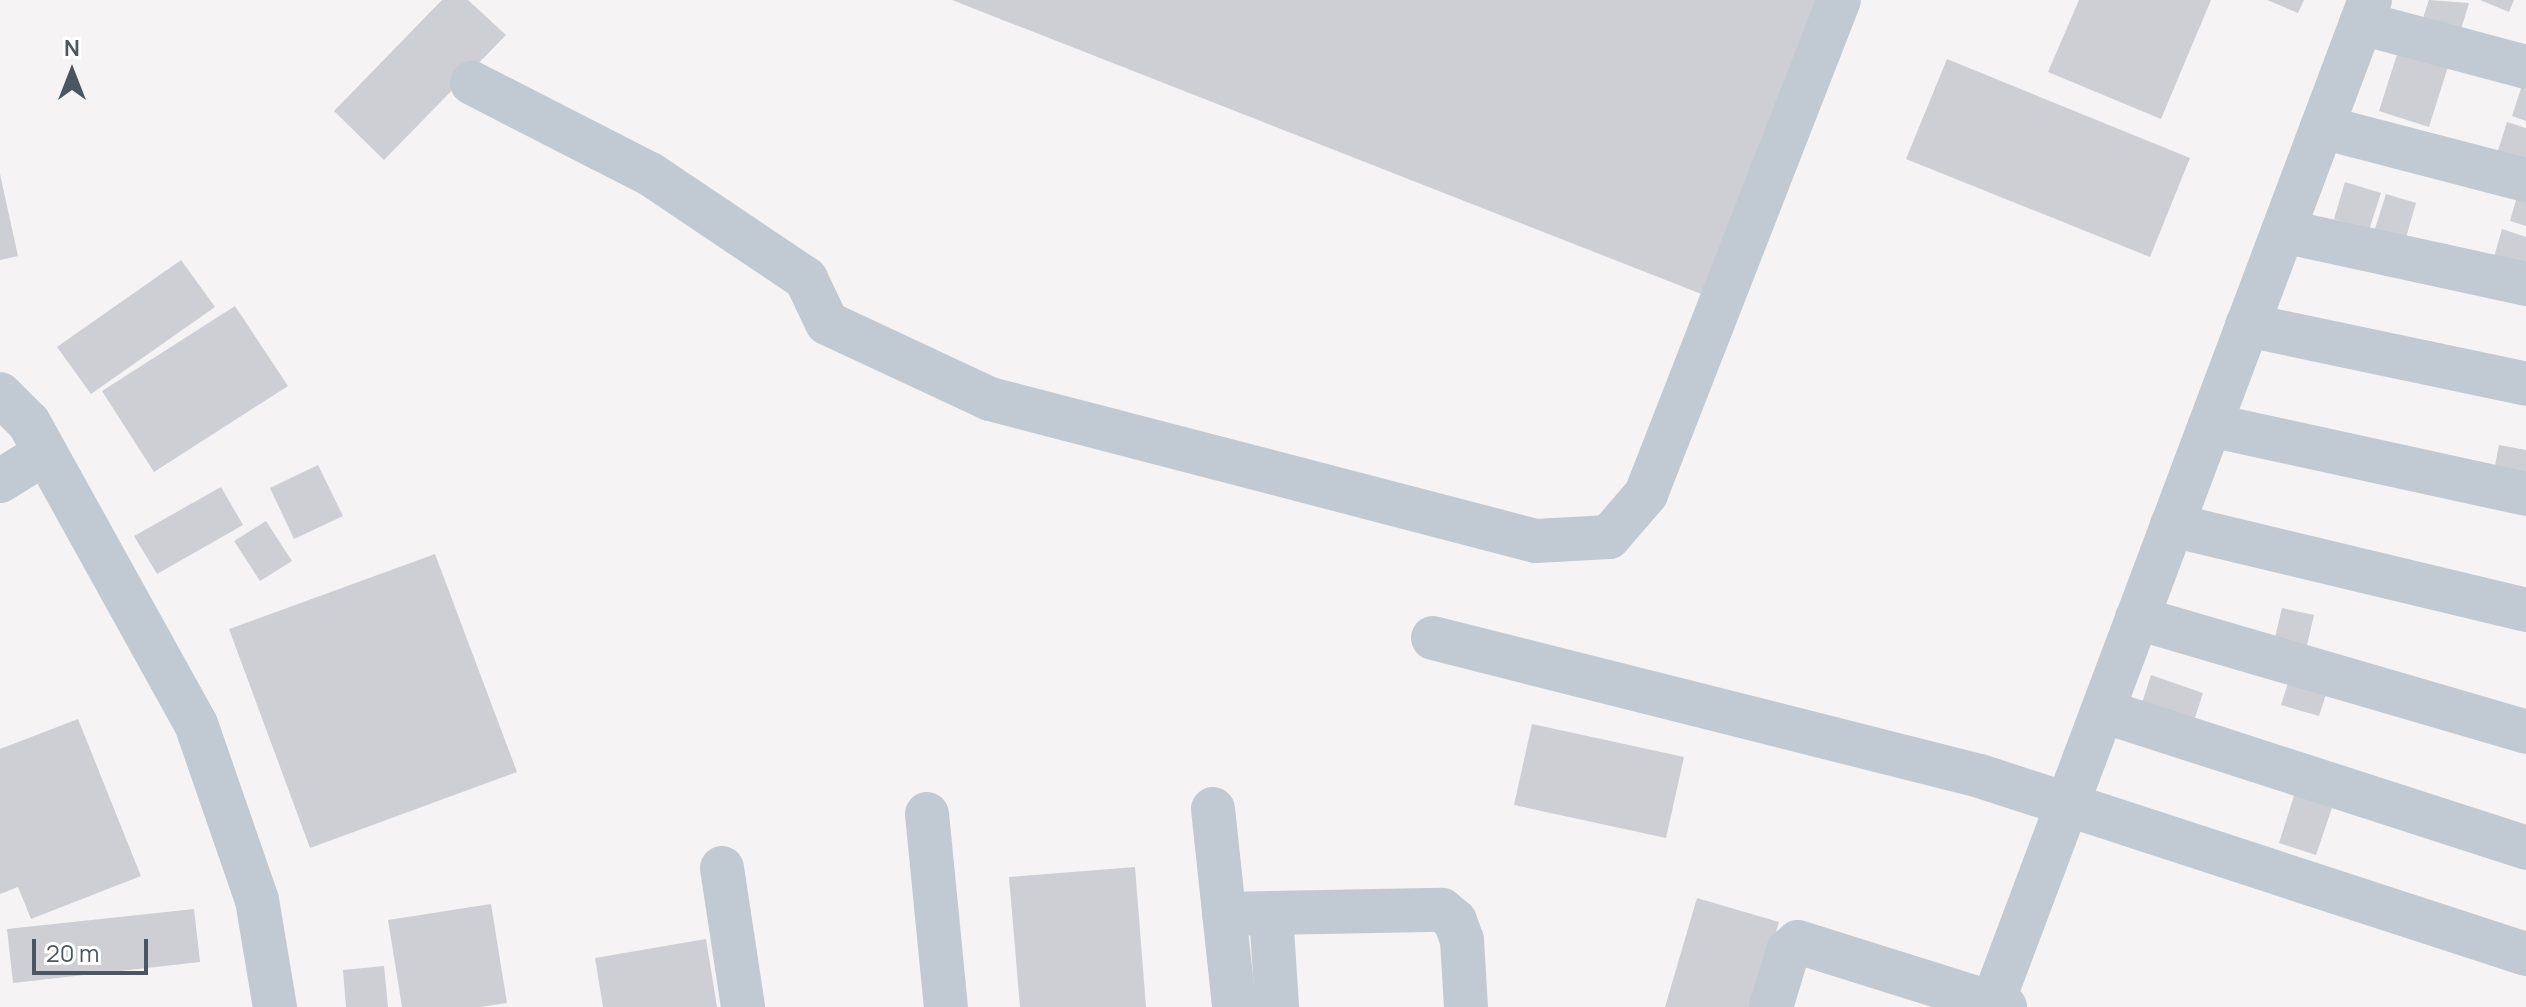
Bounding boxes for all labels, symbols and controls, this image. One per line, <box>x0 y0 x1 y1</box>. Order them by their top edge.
north arrow <box>32 32 112 112</box>
text: N <box>64 33 80 63</box>
scale bar <box>36 923 152 973</box>
text: 20 m <box>46 936 99 969</box>

